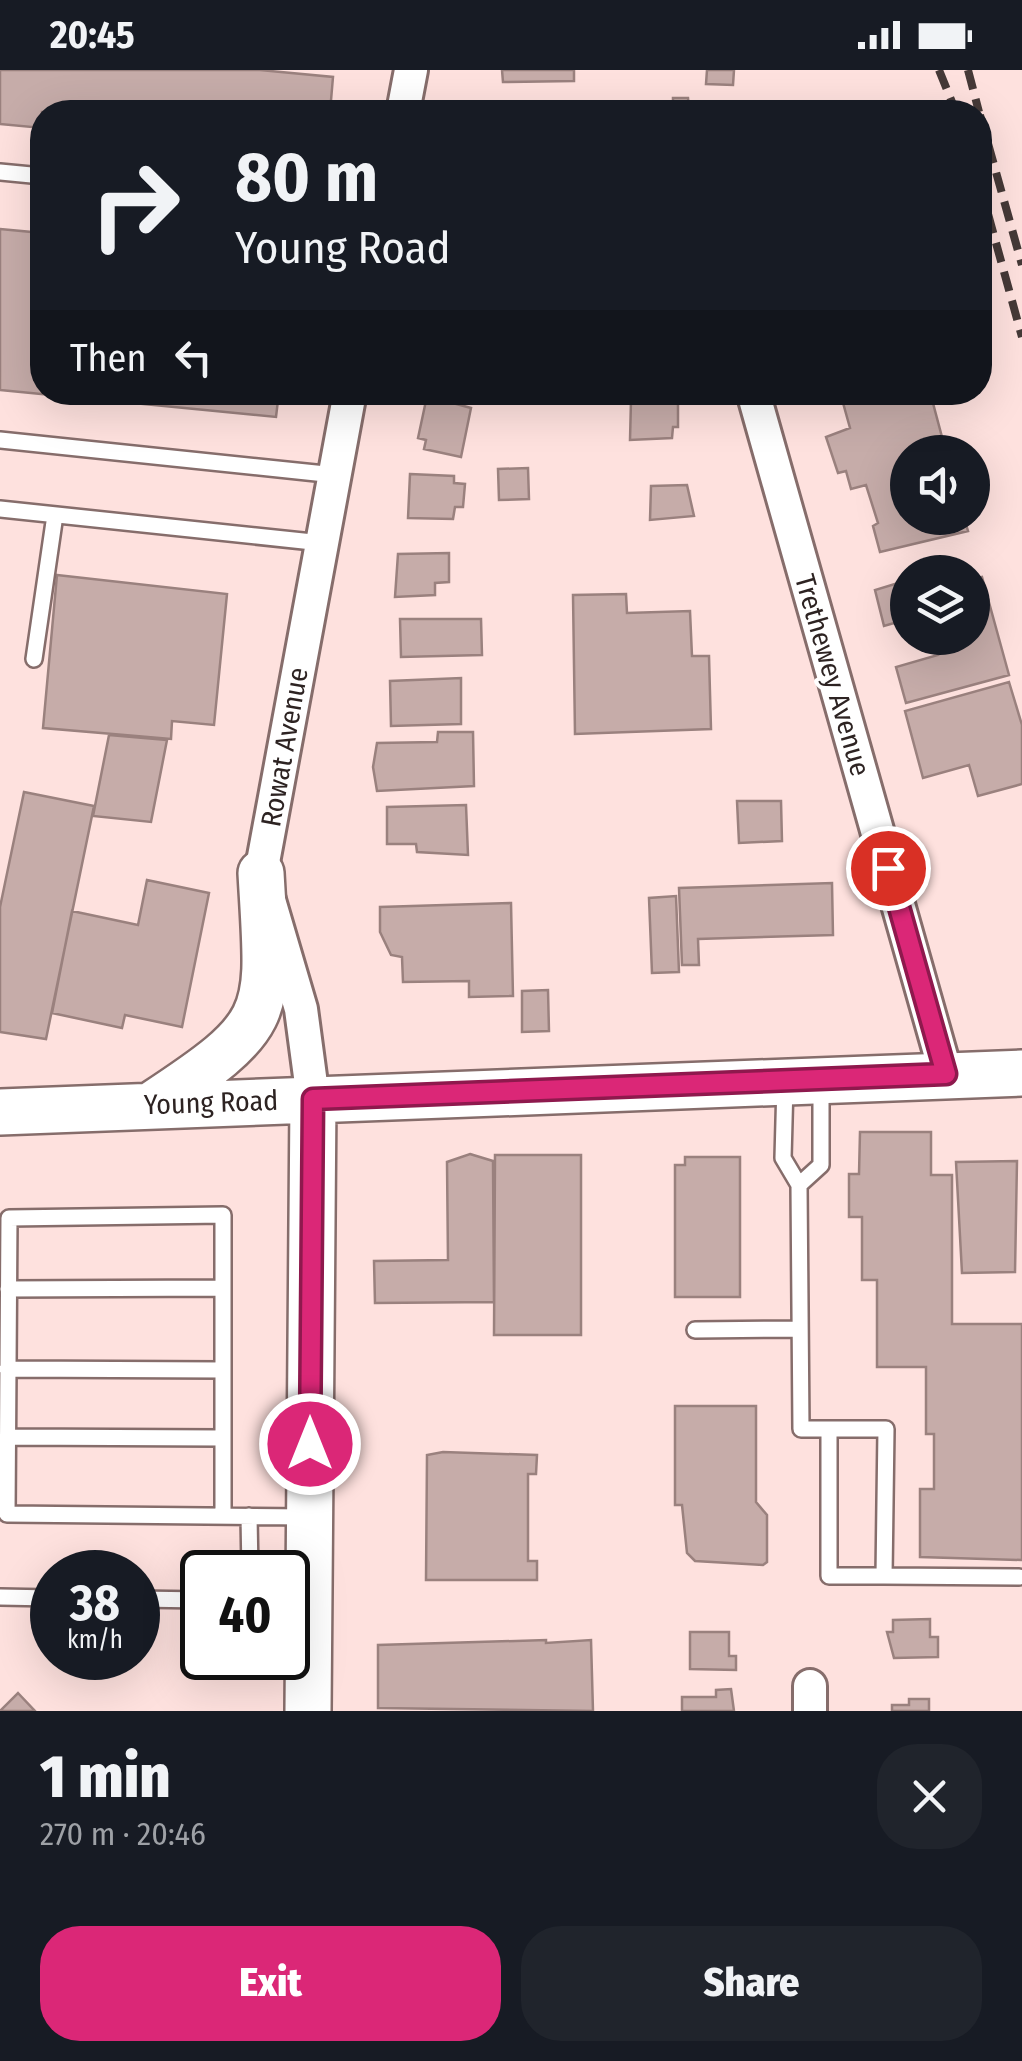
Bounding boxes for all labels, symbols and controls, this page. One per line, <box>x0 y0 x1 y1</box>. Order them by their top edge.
text: 20:45 <box>50 12 135 58</box>
text: 80 m <box>235 136 378 220</box>
icon: right <box>70 140 200 270</box>
text: Young Road <box>235 221 451 275</box>
icon: left <box>166 330 221 385</box>
text: Then <box>70 335 146 381</box>
map controls <box>890 435 990 655</box>
button: sound <box>890 435 990 535</box>
button: layers <box>890 555 990 655</box>
street label: Trethewey Avenue <box>788 571 877 780</box>
street label: Rowat Avenue <box>254 665 315 829</box>
pin <box>846 826 931 911</box>
icon: arrive <box>861 841 916 896</box>
street label: Young Road <box>143 1084 279 1121</box>
position arrow <box>258 1392 362 1496</box>
speed limit sign: 40 <box>180 1550 310 1680</box>
text: 38 <box>70 1573 120 1633</box>
text: km/h <box>67 1625 123 1655</box>
text: 1 min <box>40 1741 171 1813</box>
button: close <box>877 1744 982 1849</box>
text: 270 m · 20:46 <box>40 1815 206 1853</box>
button: Exit <box>40 1926 501 2041</box>
button: Share <box>521 1926 982 2041</box>

